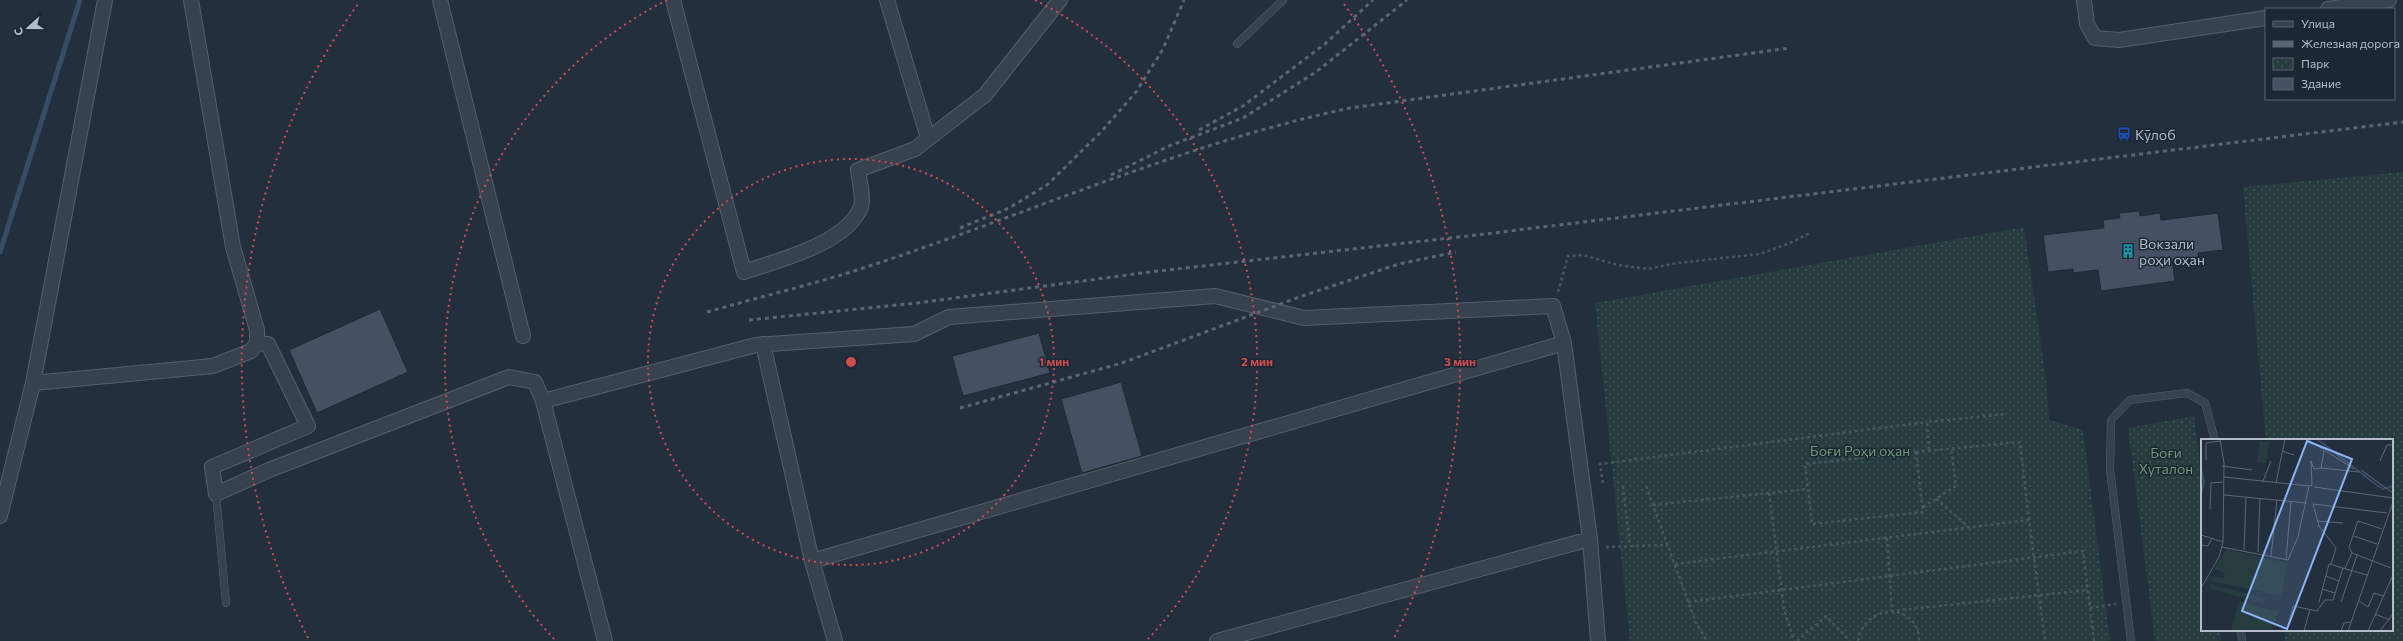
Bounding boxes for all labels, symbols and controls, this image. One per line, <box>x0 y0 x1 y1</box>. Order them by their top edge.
north arrow <box>8 8 48 48</box>
legend <box>2265 8 2395 100</box>
text: Улица <box>2301 16 2335 30</box>
text: С <box>11 25 26 38</box>
text: Железная дорога <box>2301 36 2400 50</box>
text: Парк <box>2301 56 2330 70</box>
text: Здание <box>2301 76 2341 90</box>
station icon: Кӯлоб <box>2116 126 2132 142</box>
place label: Кӯлоб <box>2135 126 2176 143</box>
place label: Вокзали роҳи оҳан <box>2139 235 2205 268</box>
building icon: Вокзали роҳи оҳан <box>2120 243 2136 259</box>
text: 1 мин <box>1039 354 1069 368</box>
text: 2 мин <box>1241 354 1273 368</box>
text: 3 мин <box>1444 354 1476 368</box>
centre of rings <box>844 355 858 369</box>
inset map <box>2201 439 2393 631</box>
park label: Боғи Роҳи оҳан <box>1810 442 1910 459</box>
park label: Боғи Хуталон <box>2139 444 2193 477</box>

